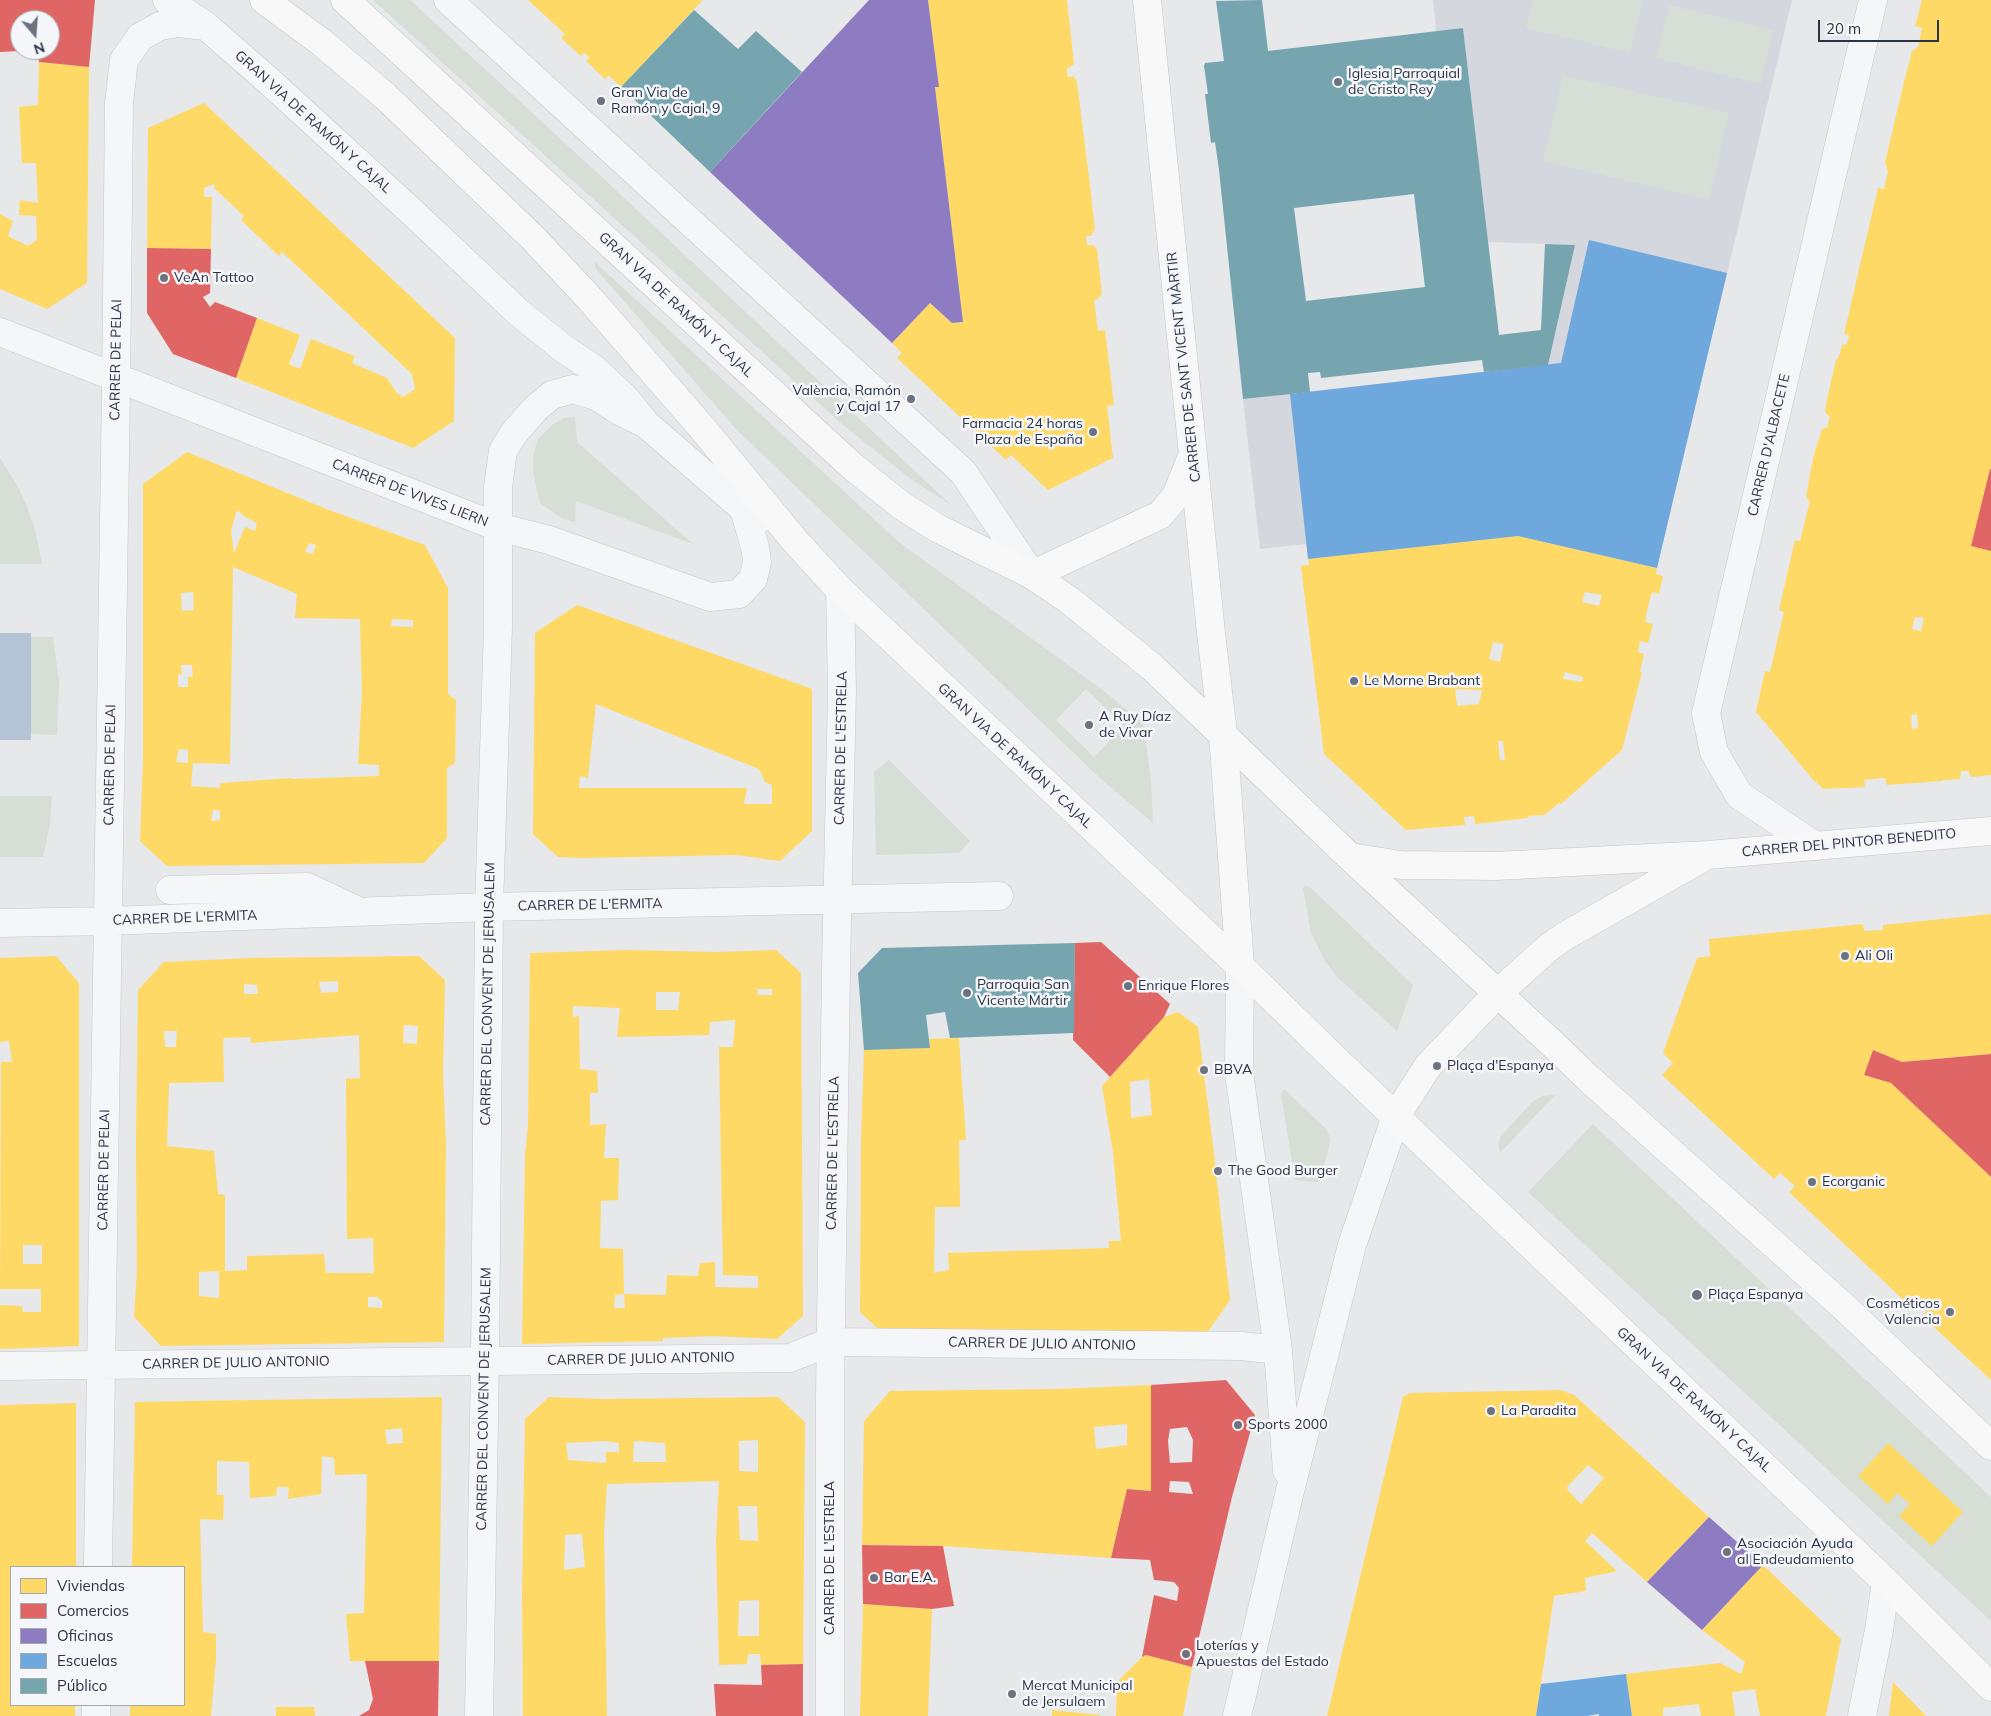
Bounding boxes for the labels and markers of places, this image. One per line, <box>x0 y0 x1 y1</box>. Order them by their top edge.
place label: Iglesia Parroquial de Cristo Rey <box>1348 66 1460 98</box>
marker: Iglesia Parroquial de Cristo Rey <box>1332 76 1344 88</box>
place label: Gran Via de Ramón y Cajal, 9 <box>611 85 720 118</box>
marker: Gran Via de Ramón y Cajal, 9 <box>595 95 607 107</box>
place label: VeAn Tattoo <box>174 270 254 286</box>
marker: VeAn Tattoo <box>158 272 170 284</box>
place label: València, Ramón y Cajal 17 <box>792 383 901 416</box>
marker: València, Ramón y Cajal 17 <box>905 393 917 405</box>
place label: Farmacia 24 horas Plaza de España <box>962 416 1083 448</box>
marker: Farmacia 24 horas Plaza de España <box>1087 426 1099 438</box>
place label: Le Morne Brabant <box>1364 673 1480 689</box>
marker: Le Morne Brabant <box>1348 675 1360 687</box>
place label: A Ruy Díaz de Vivar <box>1099 709 1171 742</box>
marker: A Ruy Díaz de Vivar <box>1083 719 1095 731</box>
place label: Ali Oli <box>1855 948 1893 964</box>
marker: Ali Oli <box>1839 950 1851 962</box>
place label: Parroquia San Vicente Mártir <box>977 977 1069 1010</box>
place label: Enrique Flores <box>1138 978 1229 994</box>
marker: Enrique Flores <box>1122 980 1134 992</box>
marker: Parroquia San Vicente Mártir <box>961 987 973 999</box>
place label: Plaça d'Espanya <box>1447 1058 1554 1074</box>
marker: Plaça d'Espanya <box>1431 1060 1443 1072</box>
place label: BBVA <box>1214 1062 1252 1078</box>
marker: BBVA <box>1198 1064 1210 1076</box>
place label: The Good Burger <box>1228 1163 1338 1179</box>
marker: The Good Burger <box>1212 1165 1224 1177</box>
place label: Ecorganic <box>1822 1174 1885 1190</box>
marker: Ecorganic <box>1806 1176 1818 1188</box>
place label: Plaça Espanya <box>1708 1287 1803 1303</box>
marker: Plaça Espanya <box>1690 1288 1704 1302</box>
place label: Cosméticos Valencia <box>1866 1296 1940 1328</box>
marker: Cosméticos Valencia <box>1944 1306 1956 1318</box>
place label: La Paradita <box>1501 1403 1576 1419</box>
marker: La Paradita <box>1485 1405 1497 1417</box>
place label: Sports 2000 <box>1248 1417 1328 1433</box>
marker: Sports 2000 <box>1232 1419 1244 1431</box>
place label: Asociación Ayuda al Endeudamiento <box>1737 1536 1854 1568</box>
marker: Asociación Ayuda al Endeudamiento <box>1721 1546 1733 1558</box>
place label: Bar E.A. <box>884 1570 936 1586</box>
marker: Bar E.A. <box>868 1572 880 1584</box>
place label: Loterías y Apuestas del Estado <box>1196 1638 1329 1670</box>
marker: Loterías y Apuestas del Estado <box>1180 1648 1192 1660</box>
place label: Mercat Municipal de Jersulaem <box>1022 1678 1132 1710</box>
marker: Mercat Municipal de Jersulaem <box>1006 1688 1018 1700</box>

